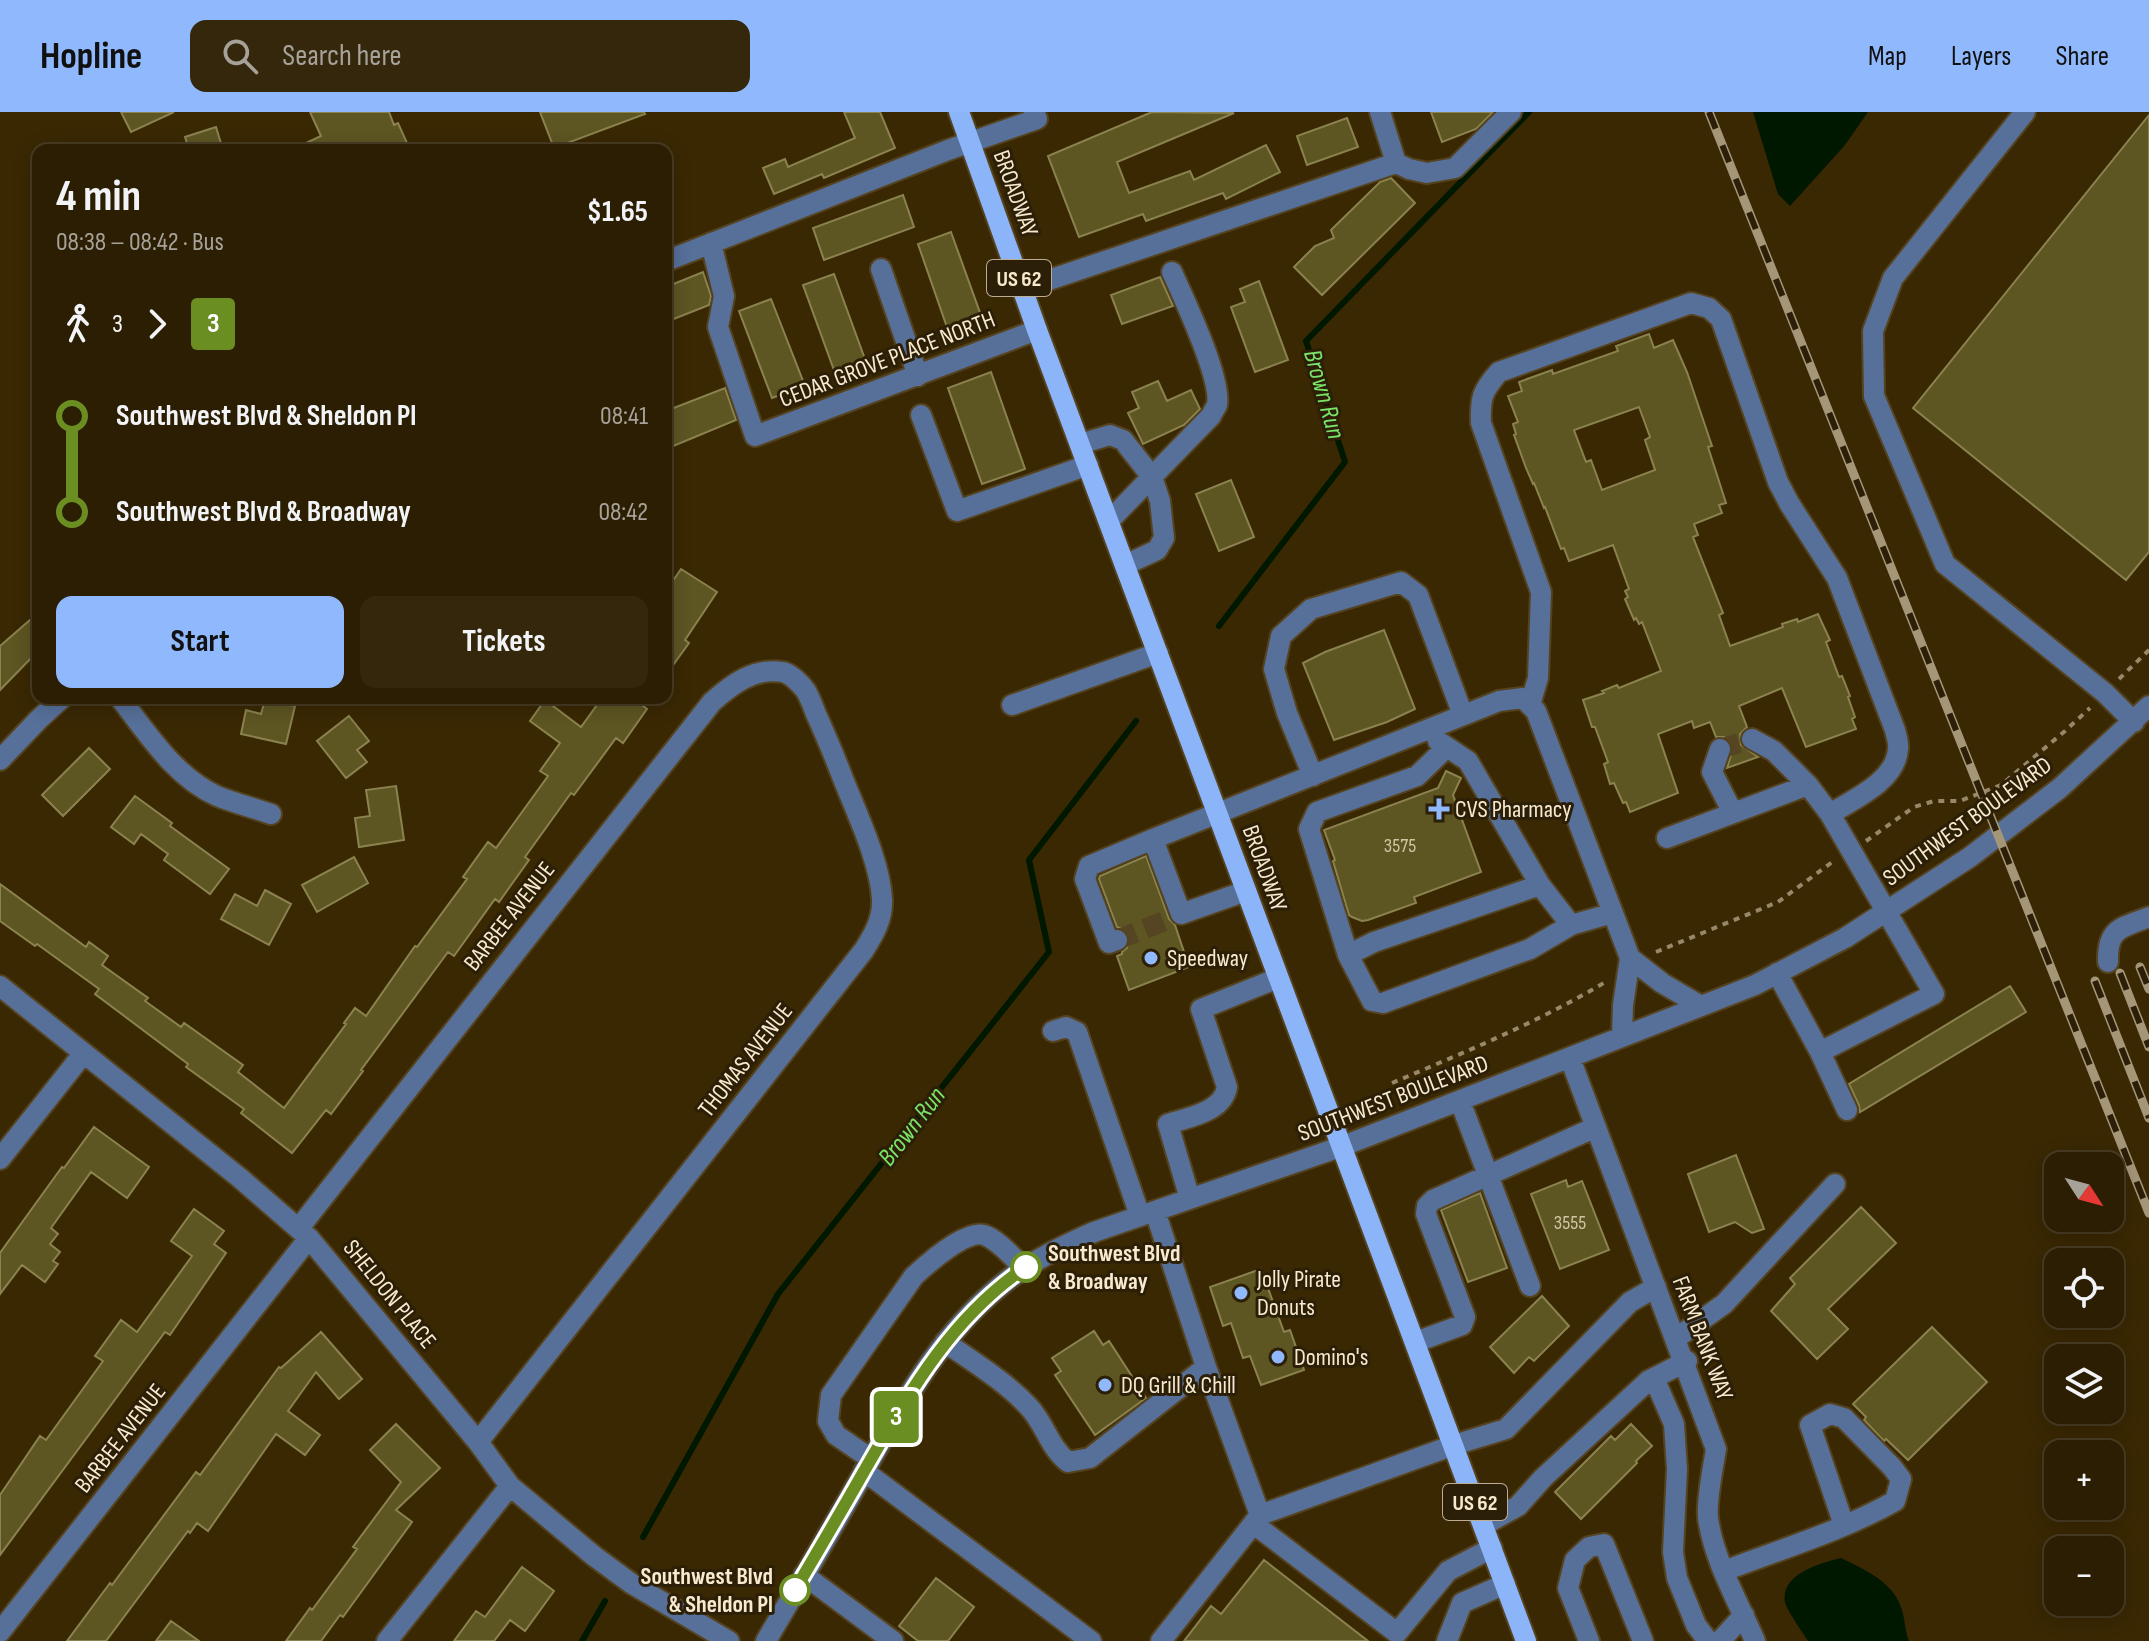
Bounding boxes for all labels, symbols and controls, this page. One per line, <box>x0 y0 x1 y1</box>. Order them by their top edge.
search box <box>190 20 750 92</box>
text: Hopline <box>40 34 142 79</box>
icon: search <box>218 34 262 78</box>
text: Search here <box>282 38 402 74</box>
text: Map <box>1868 40 1907 73</box>
text: Layers <box>1951 40 2011 73</box>
text: Share <box>2055 40 2109 73</box>
street label: BROADWAY <box>987 146 1044 240</box>
text: 4 min <box>56 170 141 223</box>
text: $1.65 <box>587 194 648 230</box>
text: 08:38 – 08:42 · Bus <box>56 227 224 258</box>
road number: US 62 <box>987 260 1051 296</box>
icon: walk <box>56 302 100 346</box>
icon: forward <box>135 302 179 346</box>
street label: CEDAR GROVE PLACE NORTH <box>775 305 999 414</box>
text: 3 <box>207 307 219 340</box>
text: 3 <box>112 309 123 340</box>
water label: Brown Run <box>1296 346 1351 443</box>
text: Southwest Blvd & Sheldon Pl <box>116 398 416 434</box>
text: 08:41 <box>600 401 648 432</box>
text: Southwest Blvd & Broadway <box>116 494 411 530</box>
text: 08:42 <box>598 497 648 528</box>
button: Start <box>56 596 344 688</box>
button: Tickets <box>360 596 648 688</box>
street label: SOUTHWEST BOULEVARD <box>1877 750 2057 892</box>
place label: CVS Pharmacy <box>1455 795 1572 824</box>
marker: CVS Pharmacy <box>1430 800 1448 818</box>
street label: BROADWAY <box>1236 821 1293 915</box>
house number: 3575 <box>1384 834 1416 858</box>
street label: BARBEE AVENUE <box>458 856 561 977</box>
place label: Speedway <box>1167 944 1248 973</box>
marker: Speedway <box>1142 949 1160 967</box>
street label: THOMAS AVENUE <box>692 998 799 1123</box>
street label: SOUTHWEST BOULEVARD <box>1294 1049 1492 1148</box>
water label: Brown Run <box>872 1081 953 1172</box>
north arrow <box>2044 1152 2124 1232</box>
map controls <box>2044 1152 2124 1616</box>
house number: 3555 <box>1554 1211 1586 1235</box>
street label: SHELDON PLACE <box>337 1234 442 1355</box>
place label: Southwest Blvd & Broadway <box>1048 1239 1180 1296</box>
button: locate <box>2044 1248 2124 1328</box>
marker: Southwest Blvd & Broadway <box>1011 1252 1041 1282</box>
place label: Jolly Pirate Donuts <box>1256 1265 1341 1322</box>
street label: FARM BANK WAY <box>1666 1272 1739 1404</box>
marker: Jolly Pirate Donuts <box>1232 1284 1250 1302</box>
place label: Domino's <box>1294 1343 1368 1372</box>
button: layers <box>2044 1344 2124 1424</box>
marker: Domino's <box>1269 1348 1287 1366</box>
place label: DQ Grill & Chill <box>1121 1371 1236 1400</box>
marker: DQ Grill & Chill <box>1096 1376 1114 1394</box>
street label: BARBEE AVENUE <box>69 1378 172 1499</box>
line badge: 3 <box>870 1391 922 1443</box>
text: 3 <box>890 1400 902 1433</box>
button: + <box>2044 1440 2124 1520</box>
road number: US 62 <box>1443 1484 1507 1520</box>
button: − <box>2044 1536 2124 1616</box>
place label: Southwest Blvd & Sheldon Pl <box>641 1562 773 1619</box>
marker: Southwest Blvd & Sheldon Pl <box>780 1575 810 1605</box>

